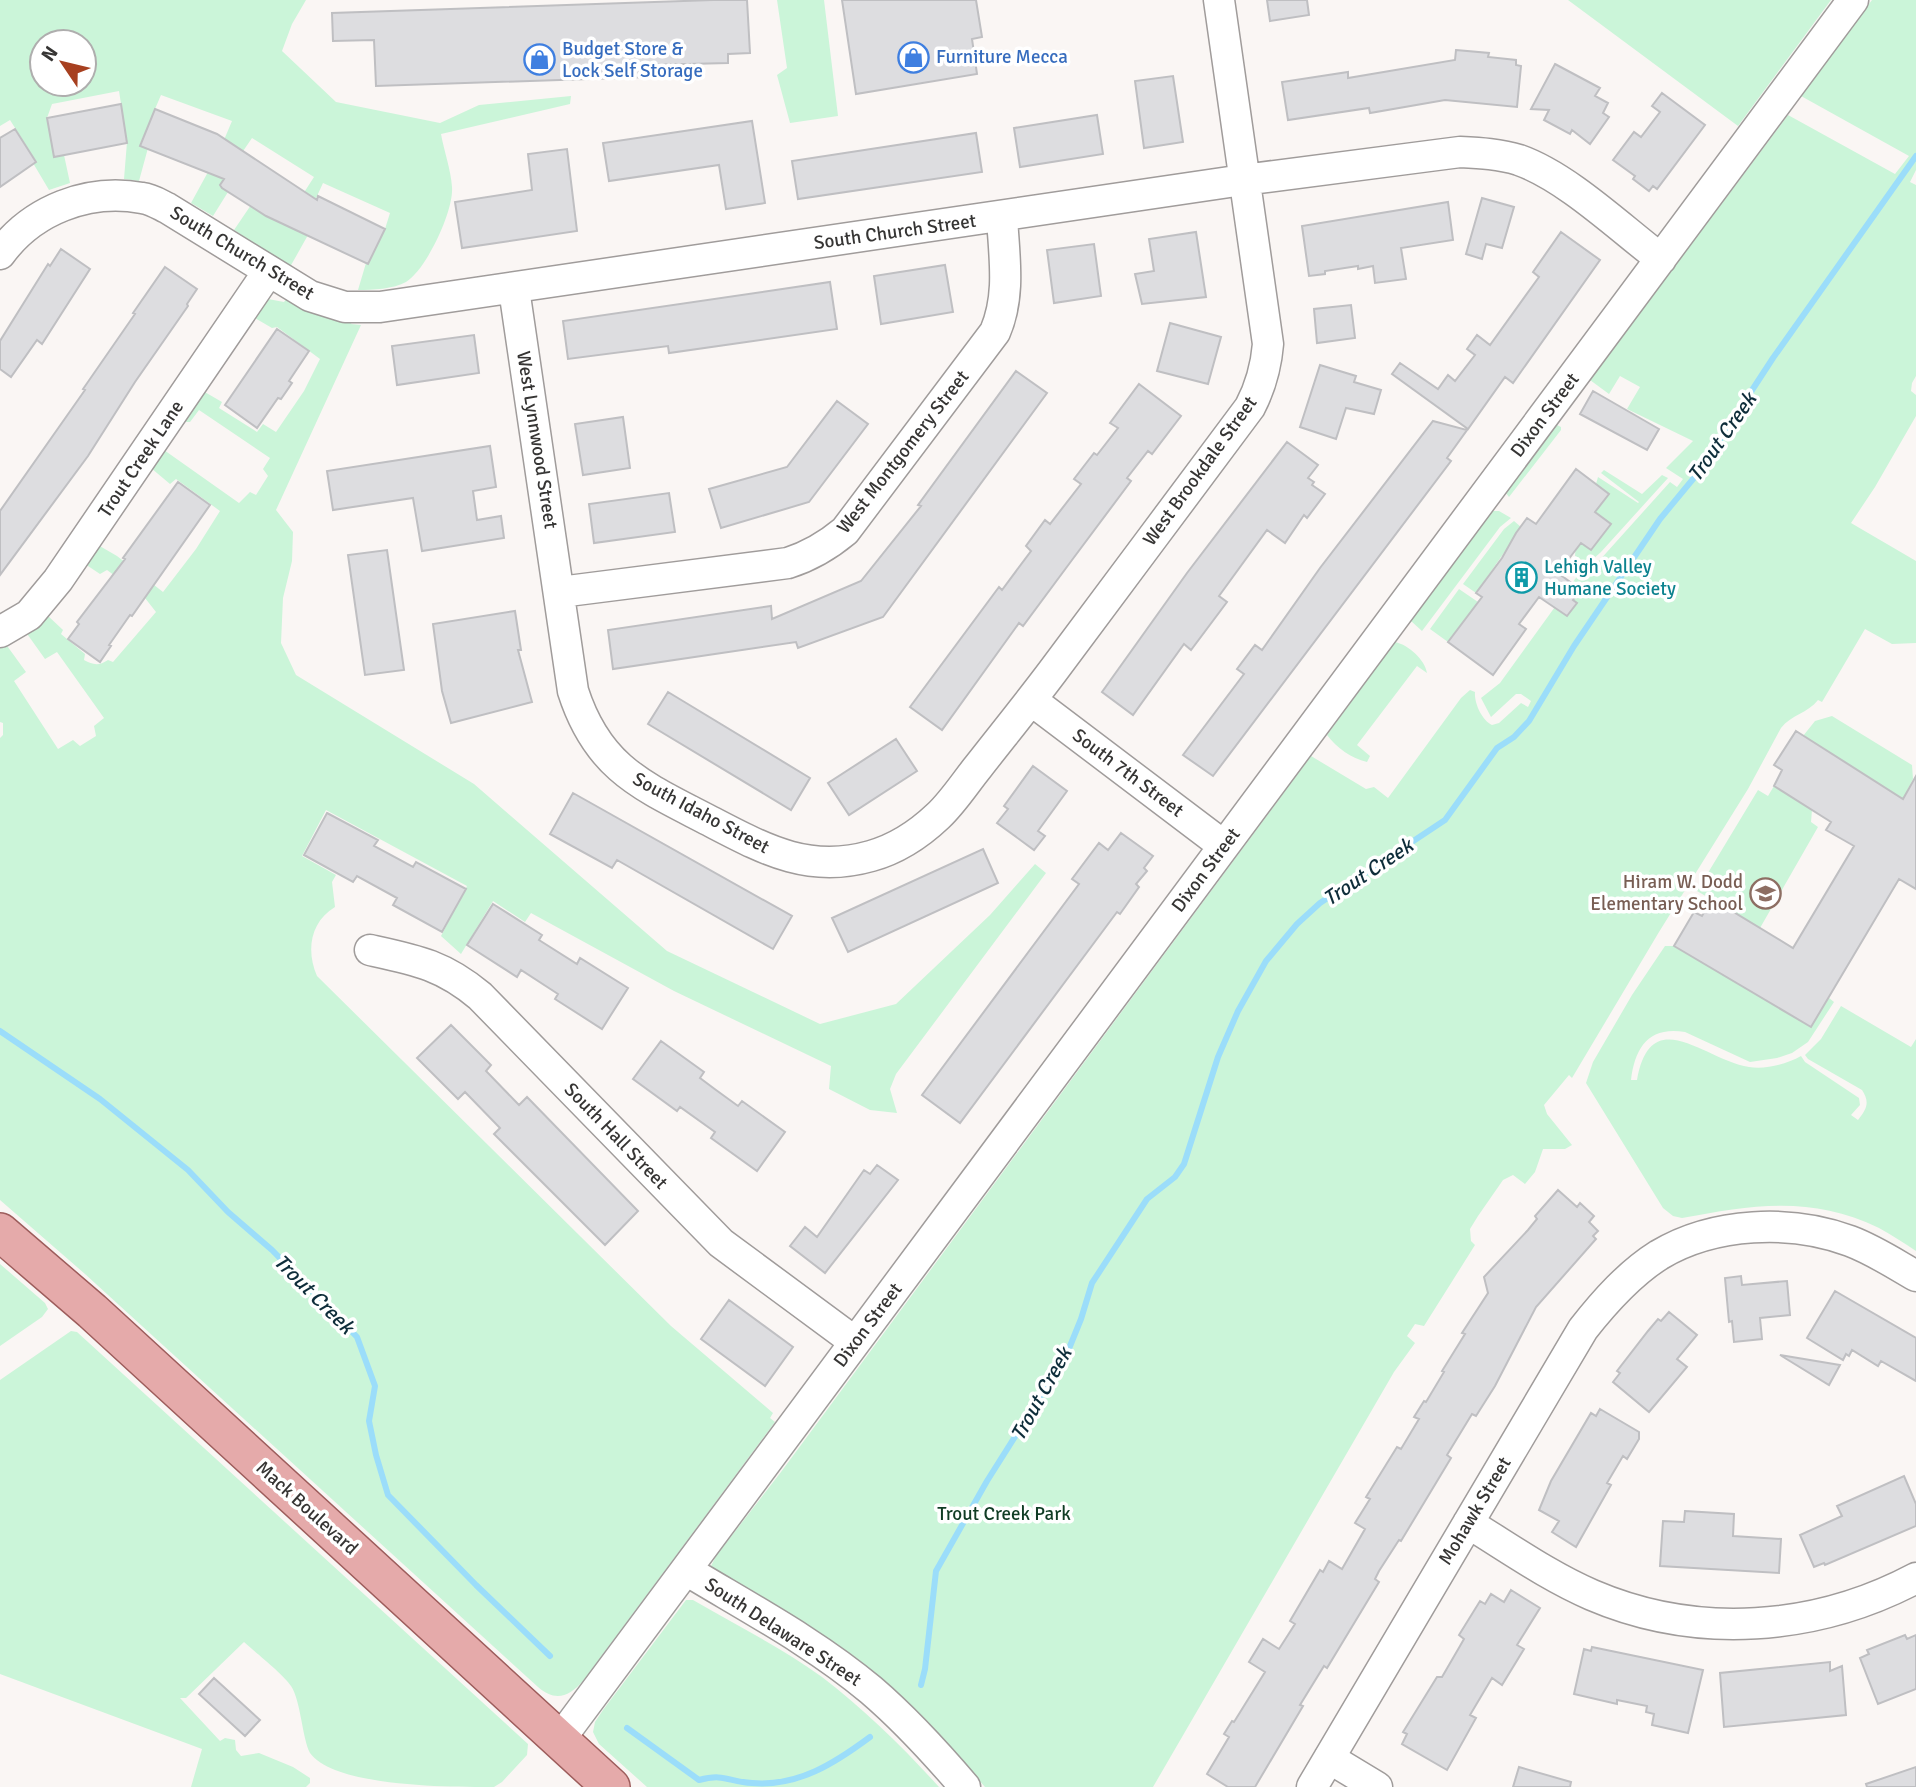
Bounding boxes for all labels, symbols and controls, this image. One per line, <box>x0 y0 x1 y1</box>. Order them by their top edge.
north arrow <box>28 28 98 98</box>
place label: Budget Store & Lock Self Storage <box>562 37 703 83</box>
shop icon: Furniture Mecca <box>896 40 930 74</box>
text: N <box>36 42 64 66</box>
shop icon: Budget Store & Lock Self Storage <box>522 43 556 77</box>
place label: Furniture Mecca <box>936 45 1068 69</box>
street label: South Church Street <box>166 201 319 306</box>
street label: South Church Street <box>812 209 978 255</box>
street label: West Lynnwood Street <box>511 350 563 531</box>
street label: West Montgomery Street <box>832 365 974 539</box>
street label: Dixon Street <box>1505 368 1585 462</box>
water label: Trout Creek <box>1682 385 1763 486</box>
street label: West Brookdale Street <box>1138 391 1263 551</box>
street label: Trout Creek Lane <box>93 396 189 522</box>
place label: Lehigh Valley Humane Society <box>1544 555 1676 601</box>
building icon: Lehigh Valley Humane Society <box>1504 561 1538 595</box>
street label: South 7th Street <box>1068 723 1189 823</box>
street label: South Idaho Street <box>629 767 774 859</box>
street label: Dixon Street <box>1166 823 1246 917</box>
water label: Trout Creek <box>1318 831 1420 911</box>
place label: Hiram W. Dodd Elementary School <box>1590 870 1743 916</box>
school or university icon: Hiram W. Dodd Elementary School <box>1749 876 1783 910</box>
street label: South Hall Street <box>559 1078 673 1195</box>
water label: Trout Creek <box>269 1249 361 1341</box>
street label: Dixon Street <box>828 1278 908 1372</box>
water label: Trout Creek <box>1005 1341 1078 1445</box>
street label: Mohawk Street <box>1433 1452 1517 1569</box>
street label: Mack Boulevard <box>251 1456 363 1560</box>
park label: Trout Creek Park <box>937 1502 1071 1526</box>
street label: South Delaware Street <box>700 1572 866 1692</box>

